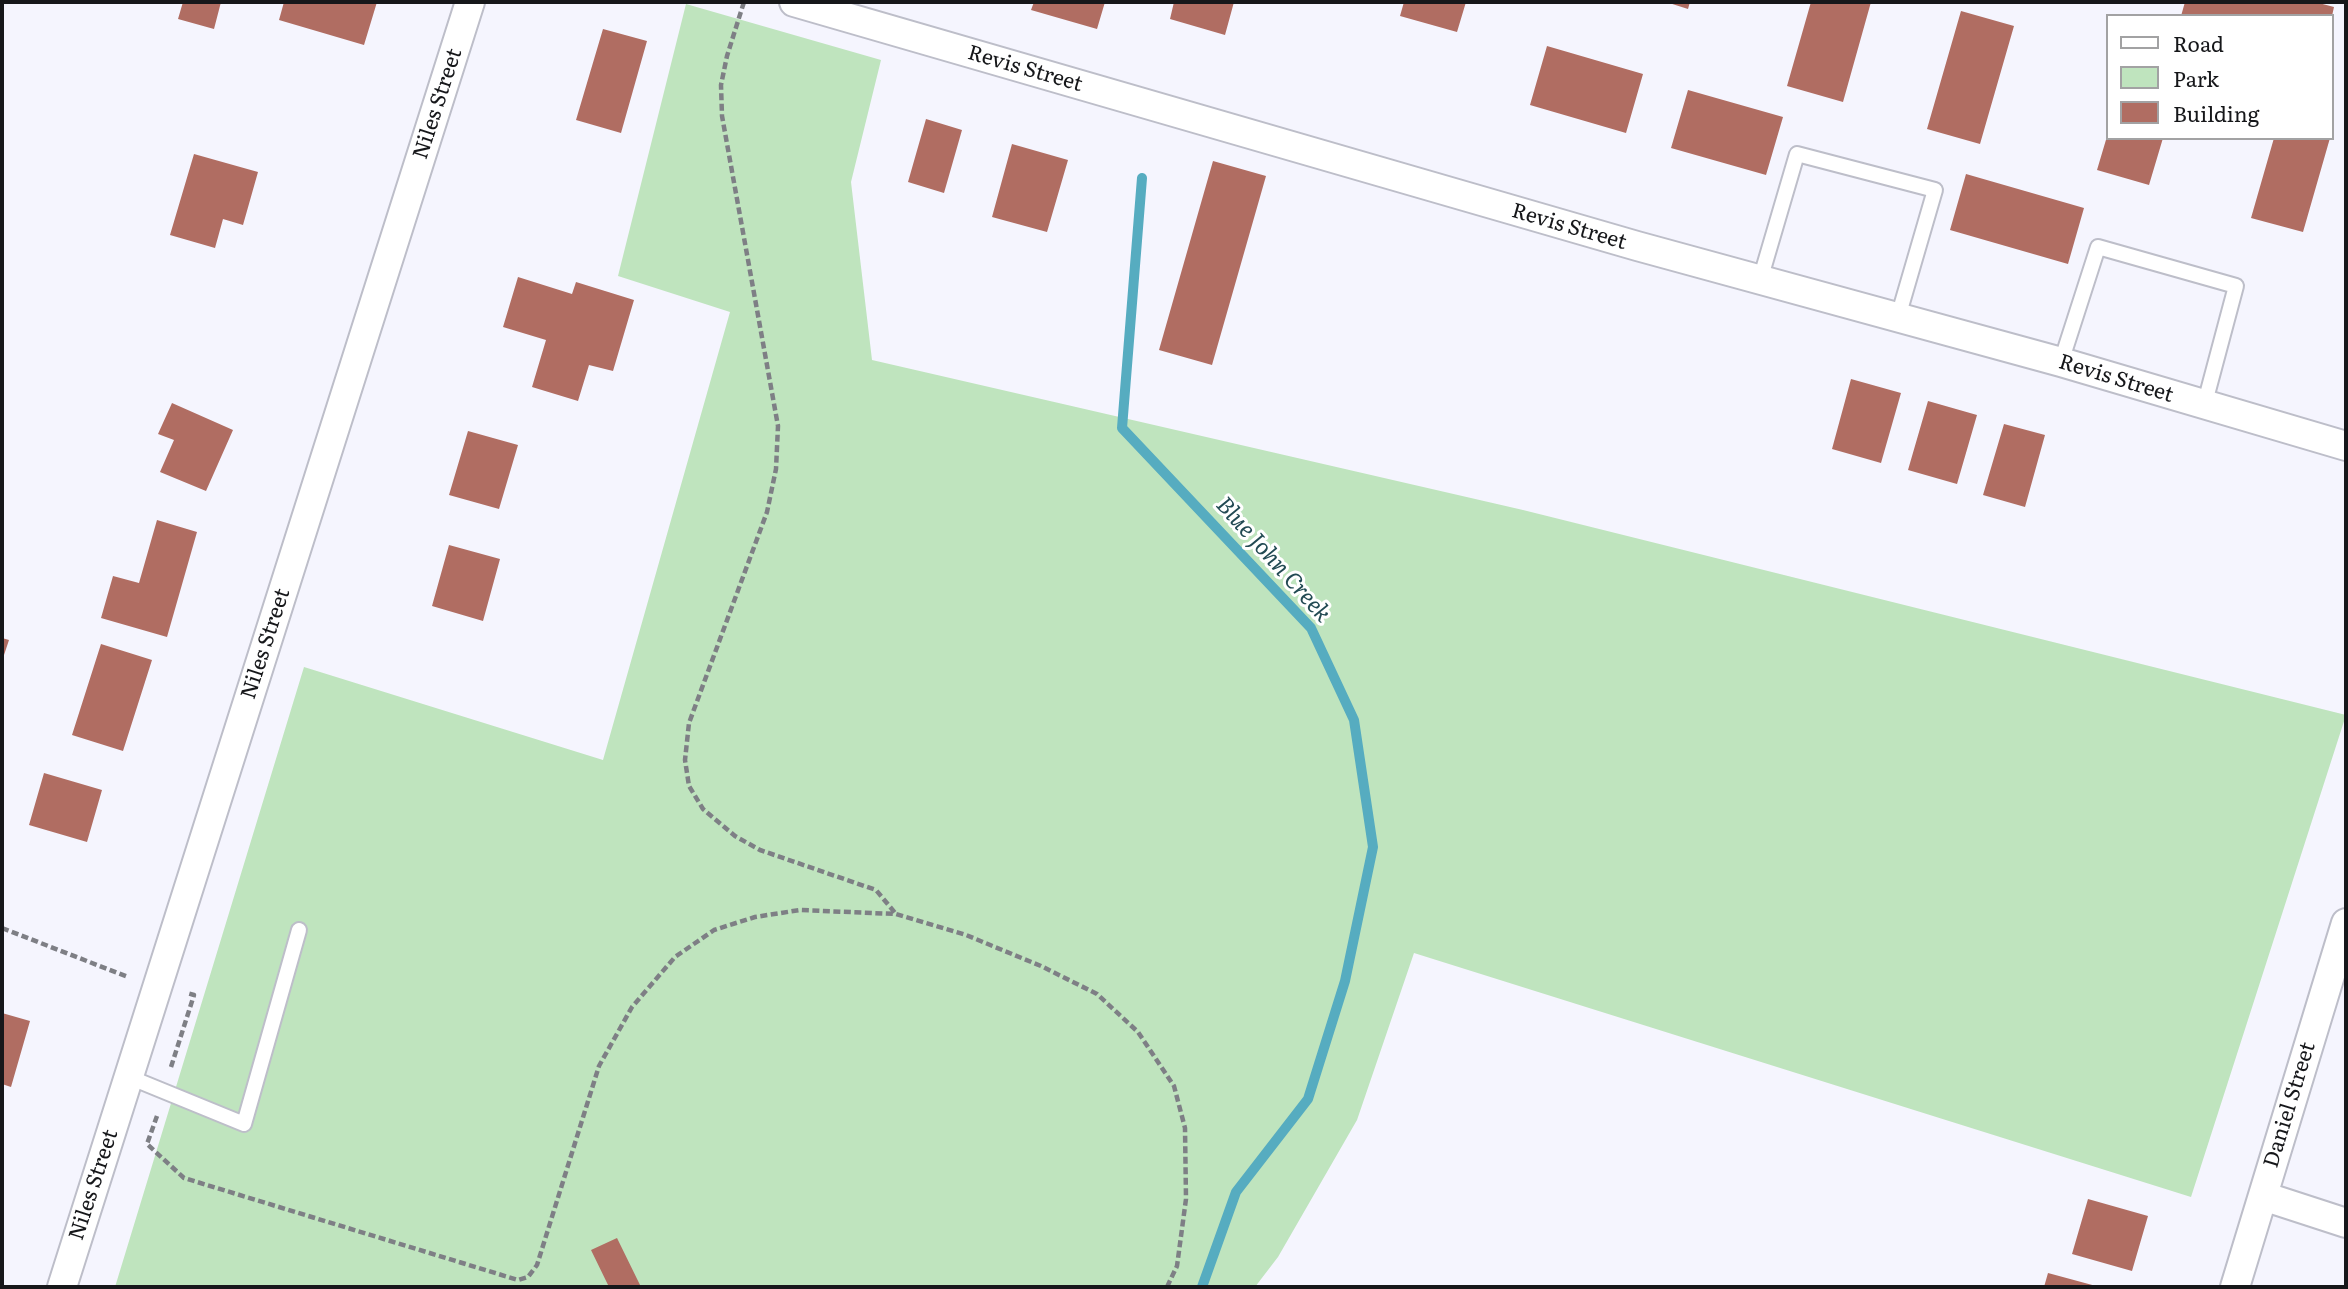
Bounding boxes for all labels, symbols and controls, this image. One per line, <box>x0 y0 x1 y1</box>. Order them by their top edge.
legend <box>2106 14 2334 140</box>
text: Road <box>2173 27 2224 58</box>
street label: Revis Street <box>965 41 1085 97</box>
street label: Niles Street <box>408 45 468 163</box>
text: Park <box>2173 62 2219 93</box>
text: Building <box>2173 97 2259 128</box>
street label: Revis Street <box>1509 199 1629 255</box>
street label: Revis Street <box>2056 350 2176 408</box>
water label: Blue John Creek <box>1210 492 1336 628</box>
street label: Niles Street <box>236 585 296 703</box>
street label: Daniel Street <box>2259 1039 2321 1171</box>
street label: Niles Street <box>64 1126 124 1244</box>

